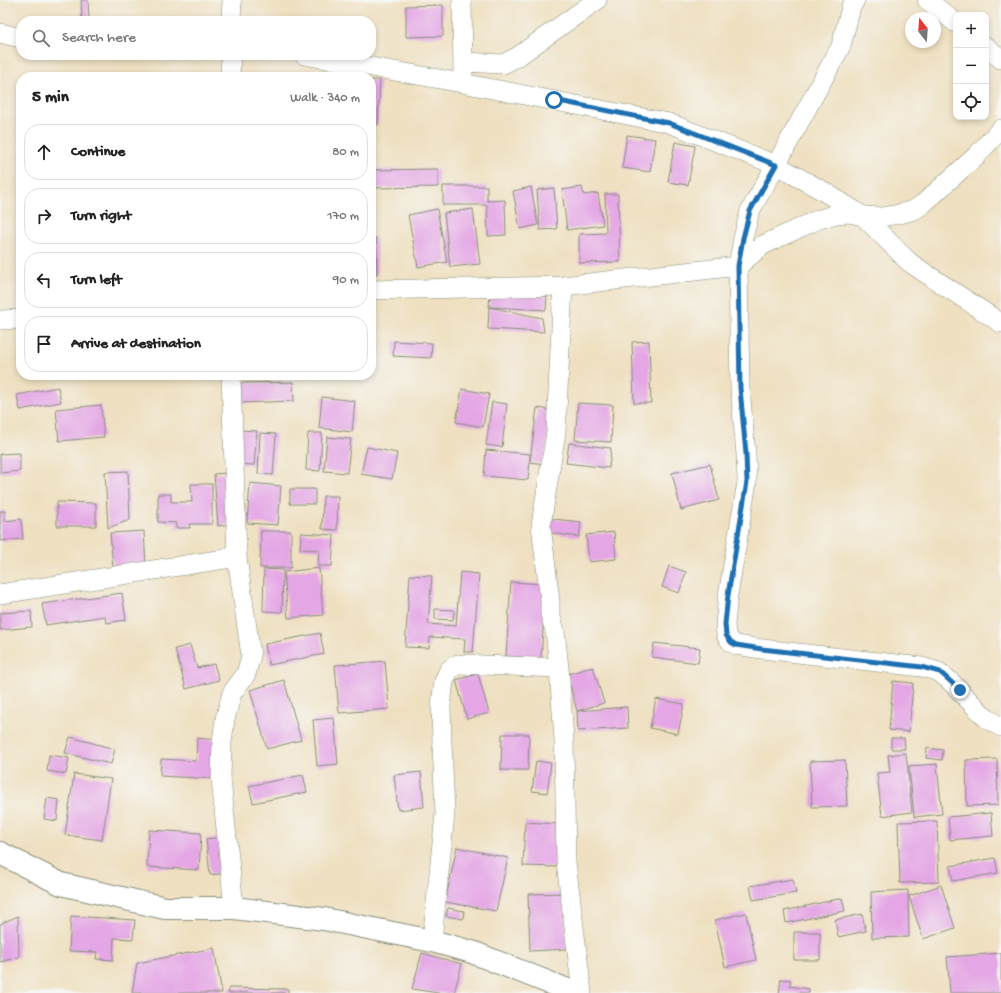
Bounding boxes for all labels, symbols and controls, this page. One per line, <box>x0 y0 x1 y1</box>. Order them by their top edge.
north arrow <box>905 12 941 48</box>
map controls <box>953 12 989 120</box>
button: + <box>953 12 989 48</box>
search box <box>16 16 376 60</box>
icon: search <box>30 27 52 49</box>
text: Search here <box>62 29 136 47</box>
button: − <box>953 48 989 84</box>
button: locate <box>953 84 989 120</box>
text: 5 min <box>32 88 69 108</box>
text: Walk · 340 m <box>290 91 360 106</box>
route start <box>545 91 563 109</box>
icon: ahead <box>33 141 55 163</box>
text: Continue <box>71 143 125 161</box>
text: 80 m <box>332 145 359 160</box>
icon: right <box>33 205 55 227</box>
text: Turn right <box>71 207 131 225</box>
text: 170 m <box>327 209 359 224</box>
icon: left <box>33 269 55 291</box>
text: Turn left <box>71 271 122 289</box>
text: 90 m <box>333 273 359 288</box>
icon: arrive <box>33 333 55 355</box>
text: Arrive at destination <box>71 335 201 353</box>
route end <box>951 681 969 699</box>

